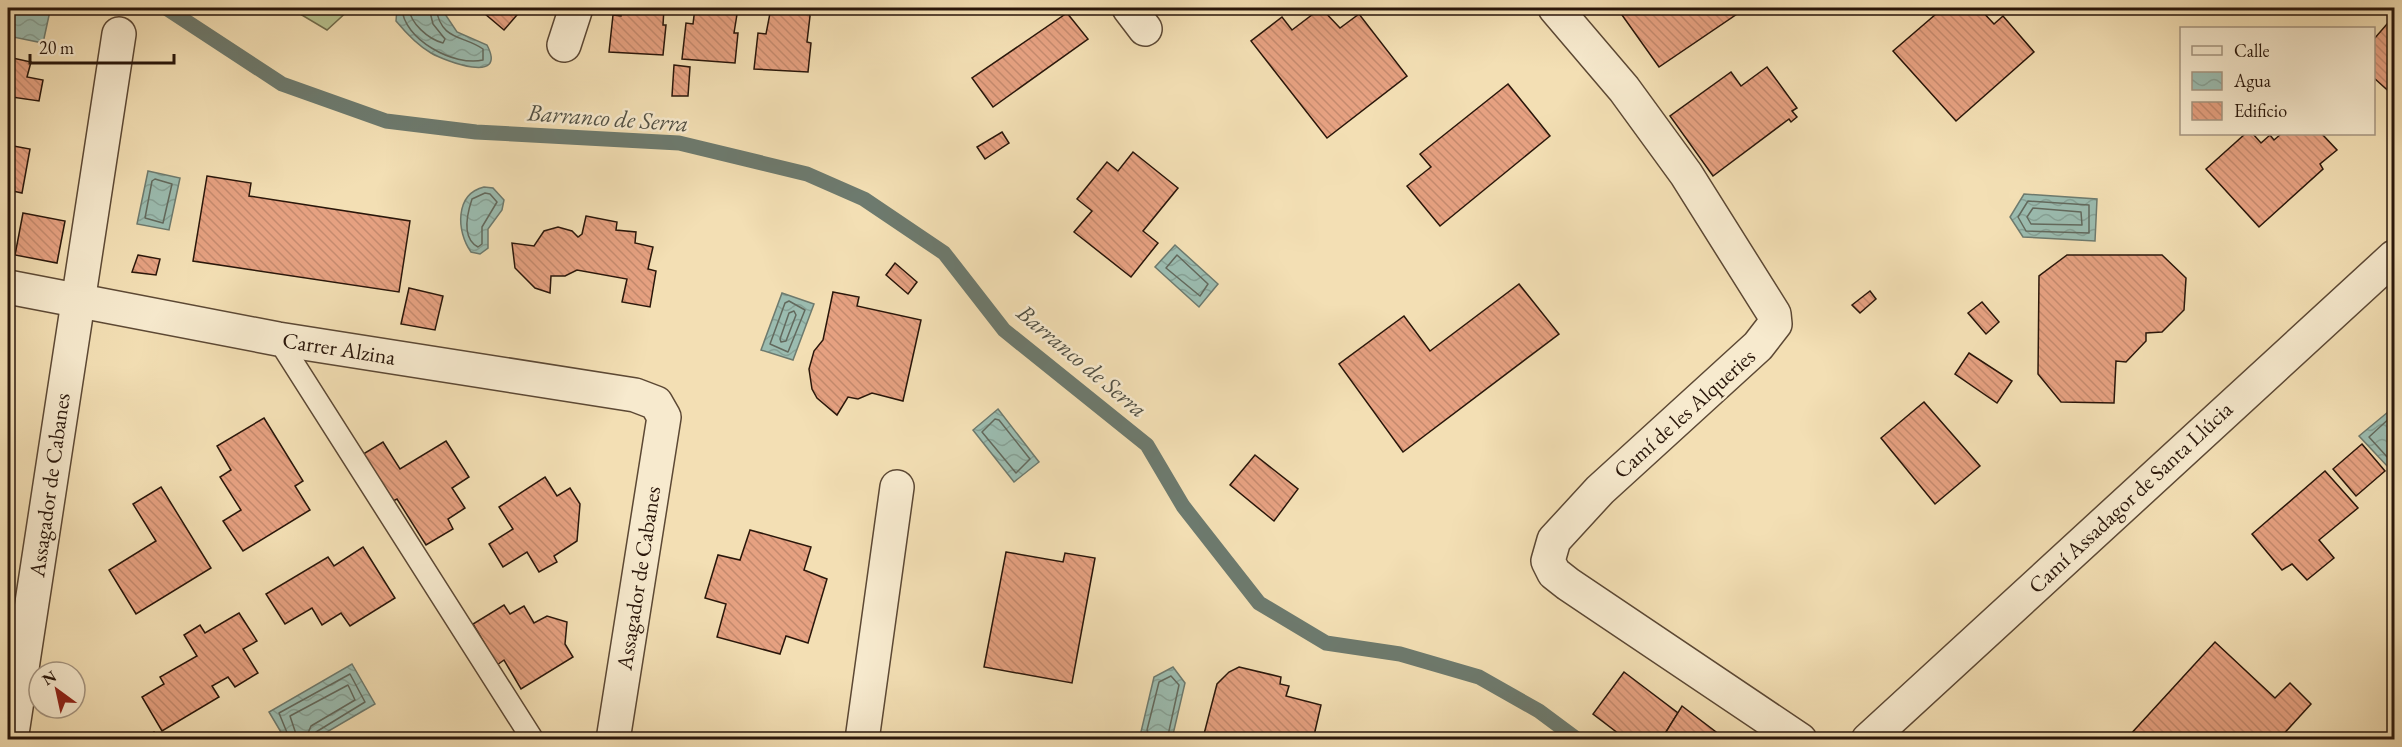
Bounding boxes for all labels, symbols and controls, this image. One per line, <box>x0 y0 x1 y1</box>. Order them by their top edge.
scale bar <box>30 27 174 65</box>
legend <box>2180 27 2375 135</box>
text: 20 m <box>39 36 74 59</box>
text: Calle <box>2234 39 2270 62</box>
text: Agua <box>2233 69 2272 92</box>
water label: Barranco de Serra <box>526 96 689 139</box>
text: Edificio <box>2234 99 2287 122</box>
water label: Barranco de Serra <box>1010 296 1154 424</box>
street label: Carrer Alzina <box>280 325 398 372</box>
street label: Camí de les Alqueries <box>1607 342 1761 485</box>
street label: Assagador de Cabanes <box>22 391 77 580</box>
street label: Camí Assadagor de Santa Llúcia <box>2022 395 2239 600</box>
street label: Assagador de Cabanes <box>609 484 667 673</box>
north arrow <box>27 660 87 720</box>
text: N <box>38 665 60 690</box>

